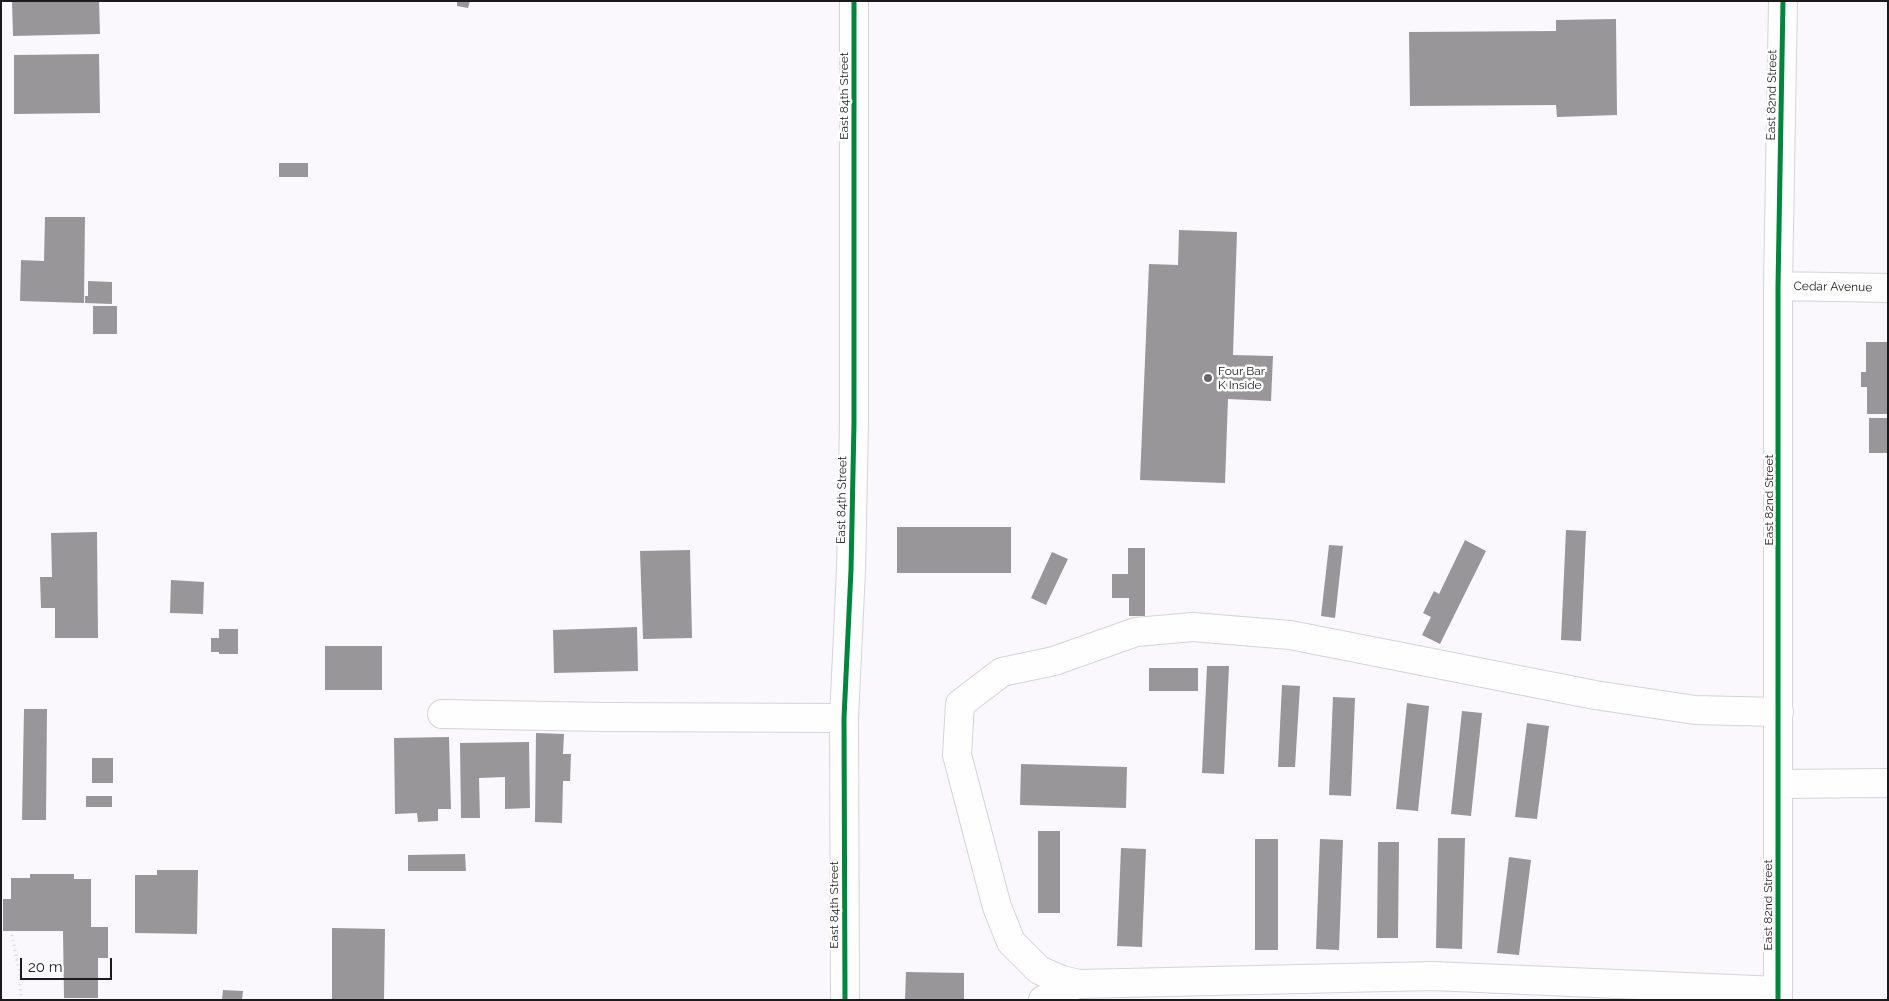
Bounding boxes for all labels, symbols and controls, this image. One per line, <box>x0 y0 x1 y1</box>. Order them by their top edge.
street label: East 82nd Street <box>1764 49 1780 141</box>
street label: East 84th Street <box>837 52 851 140</box>
street label: Cedar Avenue <box>1794 279 1872 295</box>
place label: Four Bar K Inside <box>1218 364 1265 392</box>
marker: Four Bar K Inside <box>1202 372 1214 384</box>
street label: East 82nd Street <box>1762 455 1776 545</box>
street label: East 84th Street <box>834 456 850 544</box>
street label: East 82nd Street <box>1761 860 1775 950</box>
street label: East 84th Street <box>827 861 841 949</box>
scale bar <box>22 948 115 980</box>
text: 20 m <box>28 958 63 976</box>

